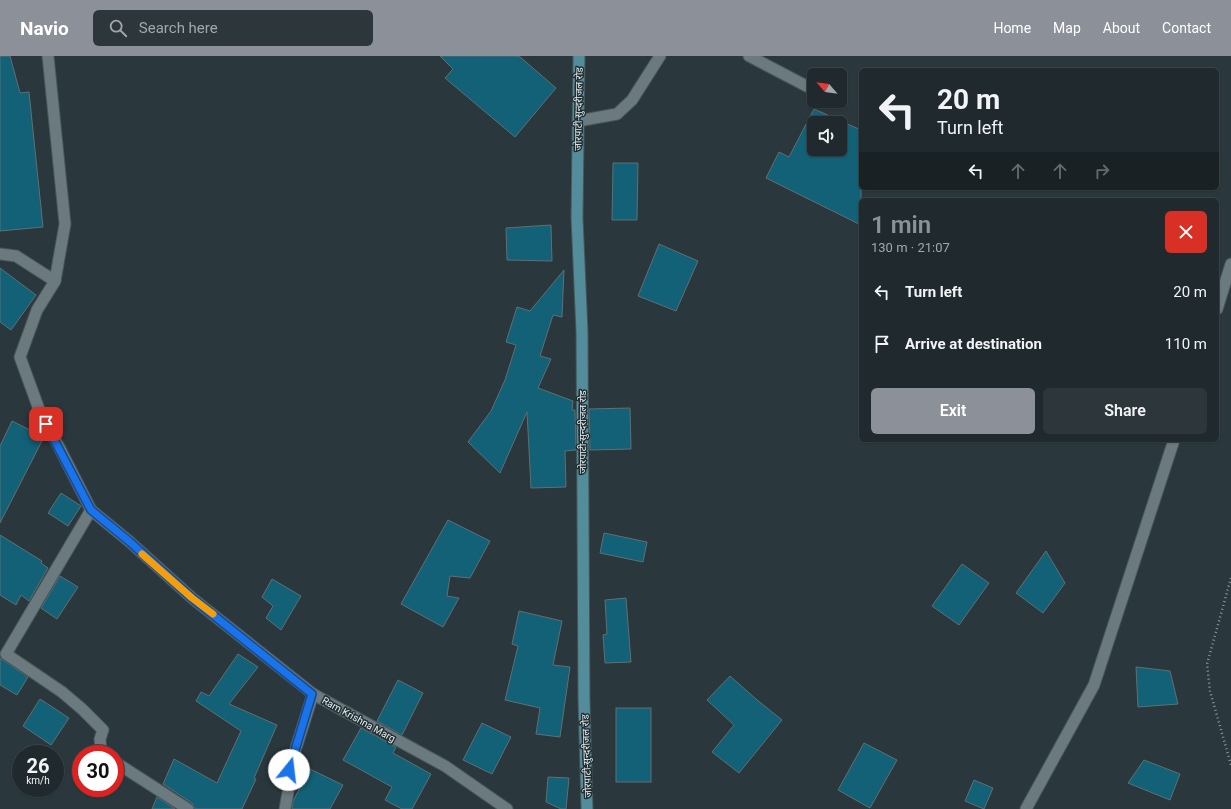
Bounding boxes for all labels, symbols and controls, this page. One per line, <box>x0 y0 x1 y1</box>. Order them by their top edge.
search box <box>93 10 373 46</box>
text: Navio <box>20 17 69 40</box>
icon: search <box>107 17 129 39</box>
text: Search here <box>139 19 218 37</box>
text: Home <box>993 20 1031 36</box>
text: Map <box>1053 20 1081 36</box>
text: About <box>1103 20 1140 36</box>
text: Contact <box>1162 20 1211 36</box>
street label: जोरपाटी-सुन्दरीजल रोड <box>572 67 586 151</box>
north arrow <box>807 68 847 108</box>
map controls <box>807 68 847 156</box>
text: 20 m <box>937 83 1000 116</box>
icon: left <box>871 84 923 136</box>
button: sound <box>807 116 847 156</box>
text: Turn left <box>937 117 1003 138</box>
icon: left <box>965 160 987 182</box>
icon: ahead <box>1007 160 1029 182</box>
icon: ahead <box>1049 160 1071 182</box>
icon: right <box>1091 160 1113 182</box>
text: 1 min <box>871 211 931 239</box>
button: close <box>1165 211 1207 253</box>
text: 130 m · 21:07 <box>871 240 950 255</box>
icon: left <box>871 281 893 303</box>
text: Turn left <box>905 283 962 301</box>
text: 20 m <box>1173 283 1207 301</box>
icon: arrive <box>871 333 893 355</box>
text: Arrive at destination <box>905 335 1042 353</box>
text: 110 m <box>1165 335 1207 353</box>
button: Exit <box>871 388 1035 434</box>
button: Share <box>1043 388 1207 434</box>
street label: जोरपाटी-सुन्दरीजल रोड <box>577 390 589 474</box>
pin <box>29 407 63 441</box>
icon: arrive <box>35 413 57 435</box>
street label: Ram Krishna Marg <box>320 695 397 744</box>
street label: जोरपाटी-सुन्दरीजल रोड <box>580 713 594 798</box>
speed limit sign: 30 <box>72 745 124 797</box>
position arrow <box>268 749 310 791</box>
text: 26 <box>27 754 49 778</box>
text: km/h <box>26 775 50 786</box>

